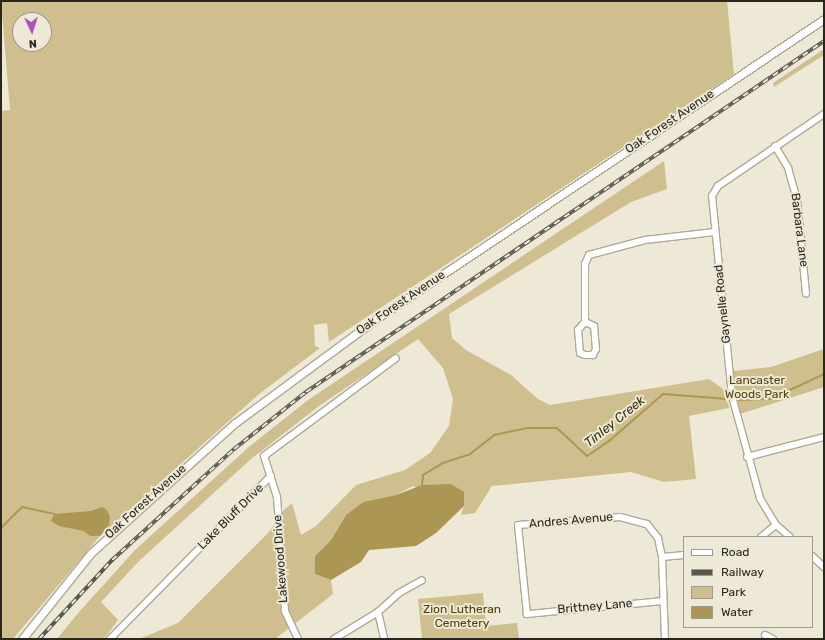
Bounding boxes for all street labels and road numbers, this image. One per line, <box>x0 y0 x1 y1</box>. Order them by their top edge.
street label: Oak Forest Avenue <box>623 87 717 157</box>
street label: Barbara Lane <box>787 192 811 268</box>
street label: Gaynelle Road <box>712 264 734 344</box>
street label: Oak Forest Avenue <box>354 268 448 338</box>
street label: Oak Forest Avenue <box>102 462 190 542</box>
street label: Lake Bluff Drive <box>195 481 267 553</box>
street label: Andres Avenue <box>528 510 614 532</box>
street label: Lakewood Drive <box>271 515 291 603</box>
street label: Brittney Lane <box>557 597 633 617</box>

